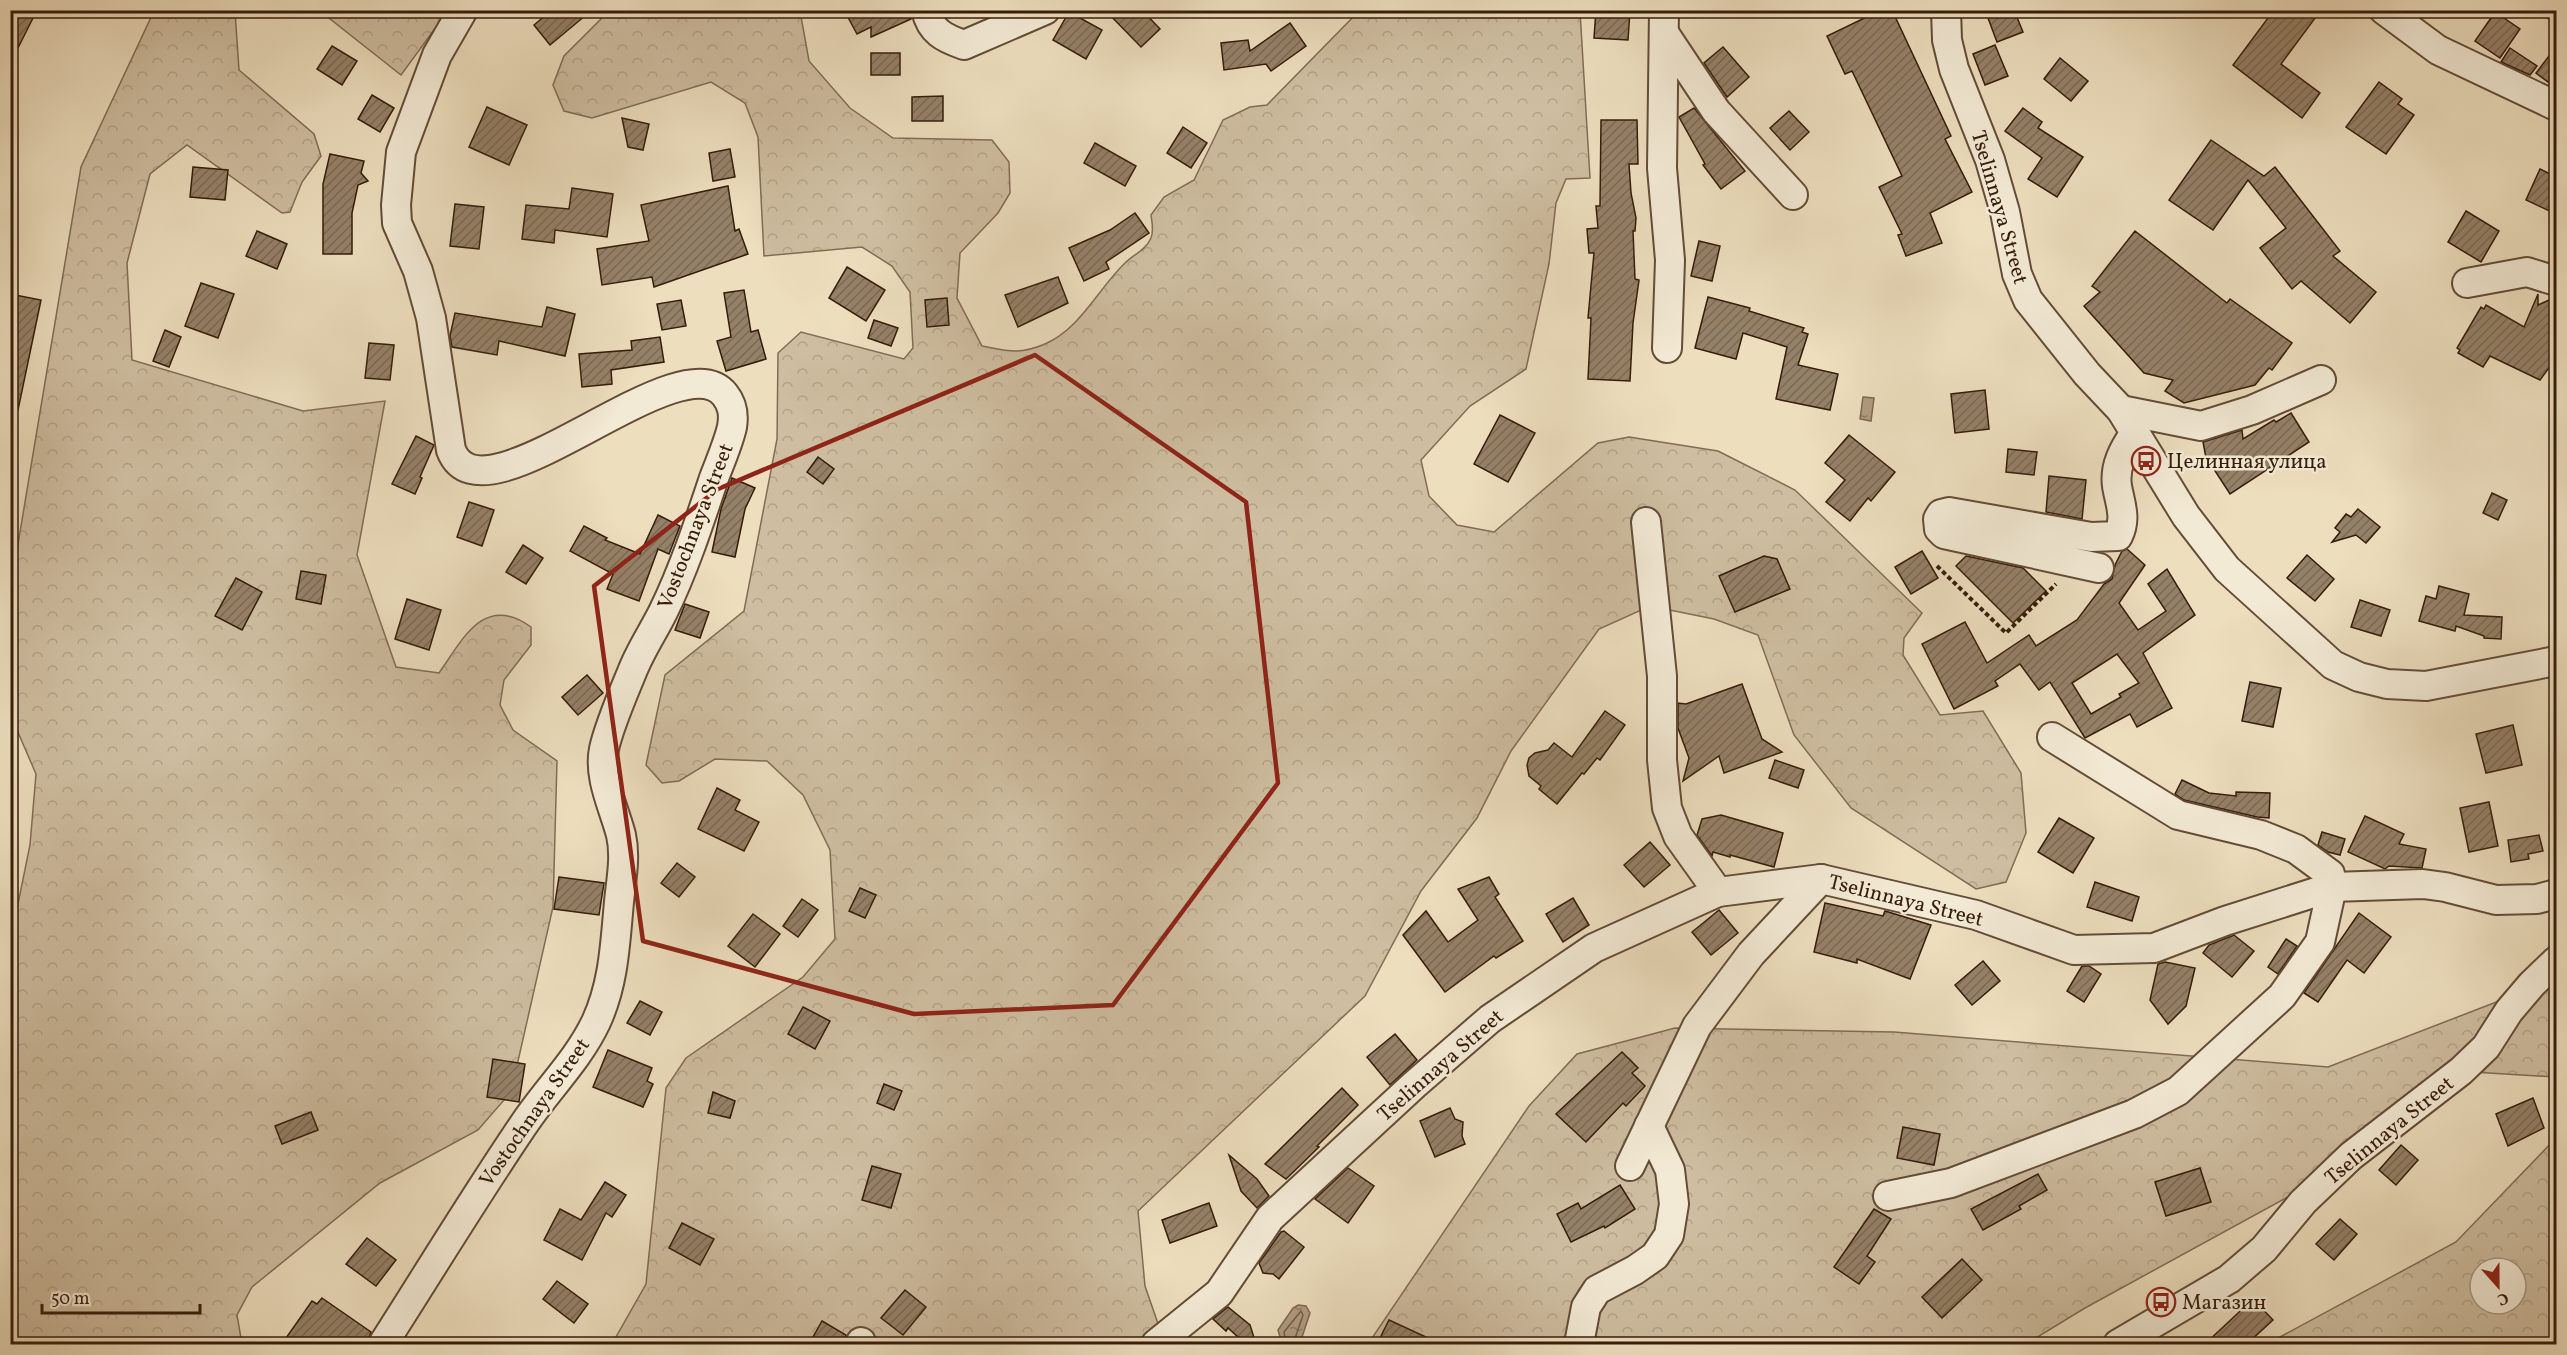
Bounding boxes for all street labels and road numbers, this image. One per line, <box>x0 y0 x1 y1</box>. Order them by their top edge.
street label: Tselinnaya Street <box>1963 127 2034 288</box>
street label: Vostochnaya Street <box>651 439 741 614</box>
street label: Tselinnaya Street <box>1825 868 1986 935</box>
street label: Tselinnaya Street <box>1372 1003 1510 1129</box>
street label: Vostochnaya Street <box>473 1033 598 1193</box>
street label: Tselinnaya Street <box>2319 1070 2461 1192</box>

